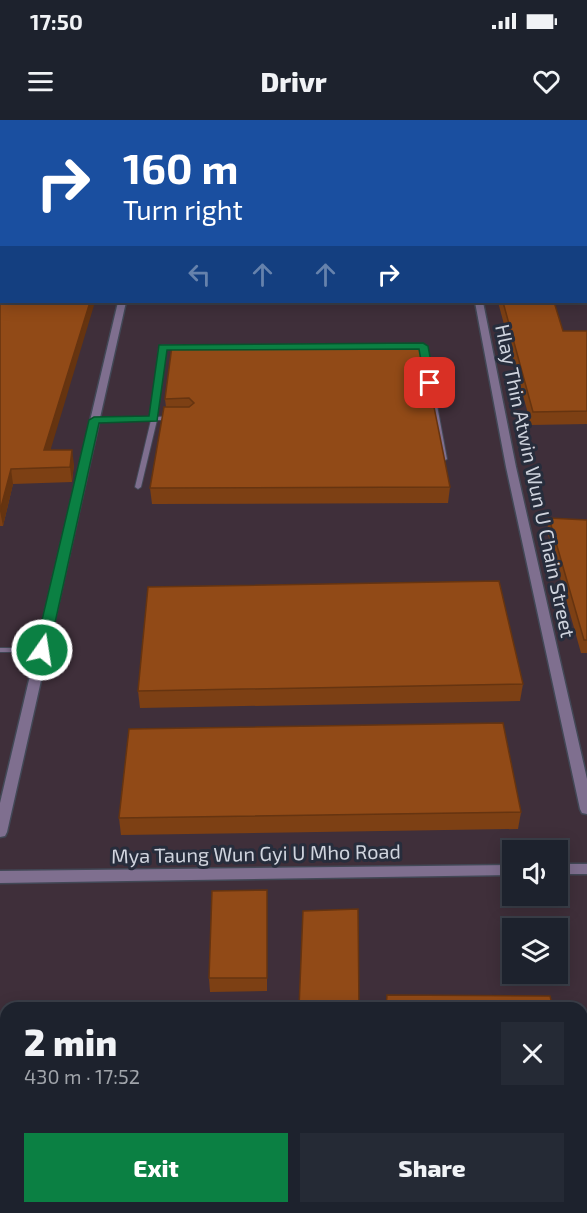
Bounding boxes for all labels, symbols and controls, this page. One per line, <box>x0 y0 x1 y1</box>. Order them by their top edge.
text: 17:50 <box>30 8 83 34</box>
icon: menu <box>24 65 57 98</box>
text: Drivr <box>260 65 327 97</box>
icon: heart <box>530 65 563 98</box>
text: 160 m <box>123 142 239 192</box>
icon: right <box>24 144 102 222</box>
text: Turn right <box>123 193 243 225</box>
icon: left <box>183 258 216 291</box>
icon: ahead <box>246 258 279 291</box>
icon: ahead <box>309 258 342 291</box>
icon: right <box>372 258 405 291</box>
street label: Hlay Thin Atwin Wun U Chain Street <box>491 322 581 640</box>
pin <box>404 357 455 408</box>
icon: arrive <box>413 366 446 399</box>
position arrow <box>10 618 74 682</box>
street label: Mya Taung Wun Gyi U Mho Road <box>111 838 401 868</box>
map controls <box>502 840 568 984</box>
button: sound <box>502 840 568 906</box>
button: layers <box>502 918 568 984</box>
text: 2 min <box>24 1020 117 1063</box>
button: close <box>501 1022 564 1085</box>
text: 430 m · 17:52 <box>24 1064 140 1088</box>
button: Exit <box>24 1133 288 1202</box>
button: Share <box>300 1133 564 1202</box>

